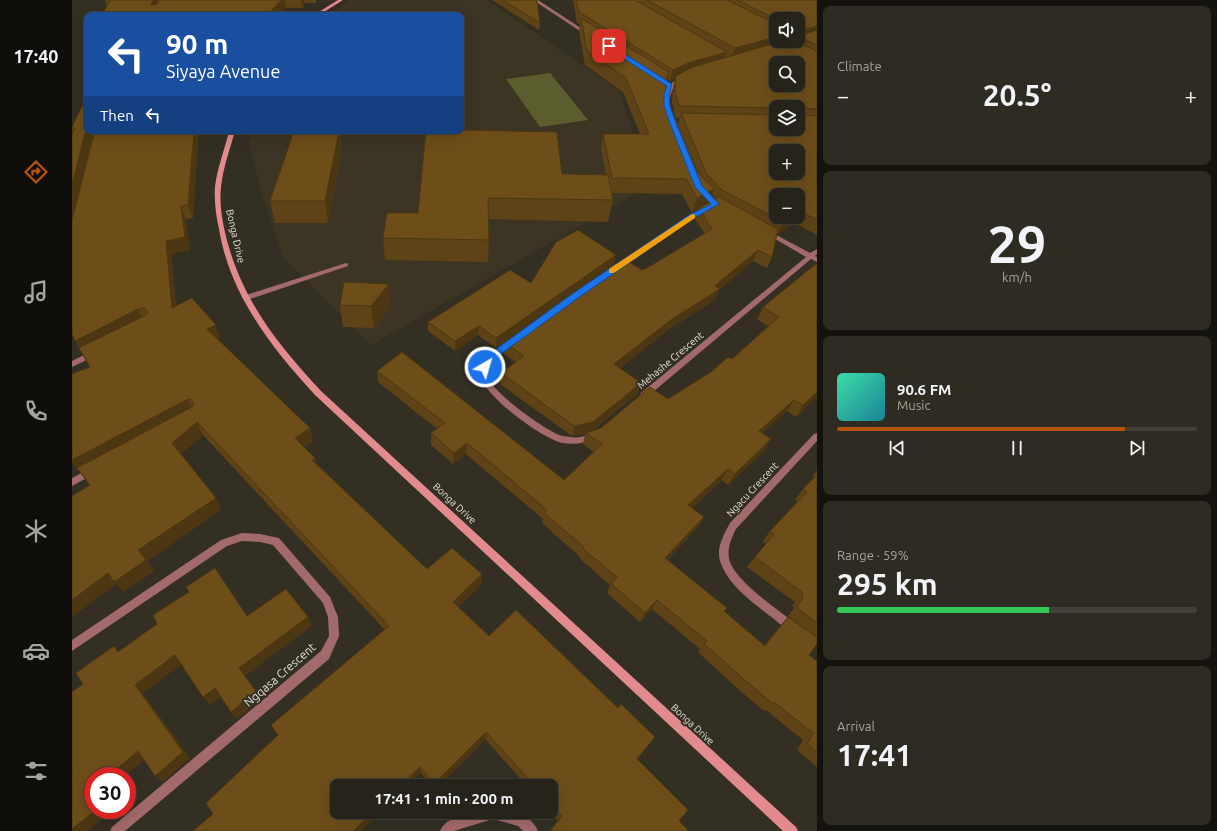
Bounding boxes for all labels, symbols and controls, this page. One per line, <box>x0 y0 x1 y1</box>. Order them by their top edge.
map controls <box>769 12 805 224</box>
button: sound <box>769 12 805 48</box>
icon: left <box>100 28 152 80</box>
text: 90 m <box>166 28 228 59</box>
pin <box>592 29 626 63</box>
icon: arrive <box>598 35 620 57</box>
text: 17:40 <box>13 46 59 66</box>
button: search <box>769 56 805 92</box>
text: Climate <box>837 59 882 73</box>
text: Siyaya Avenue <box>166 61 280 81</box>
text: 20.5° <box>983 78 1051 112</box>
text: − <box>837 83 849 108</box>
text: + <box>1185 83 1197 108</box>
button: layers <box>769 100 805 136</box>
icon: left <box>142 104 164 126</box>
text: Then <box>100 107 134 124</box>
button: + <box>769 144 805 180</box>
icon: directions <box>22 158 50 186</box>
button: − <box>769 188 805 224</box>
street label: Bonga Drive <box>224 208 247 264</box>
text: 29 <box>988 215 1046 273</box>
text: km/h <box>1002 270 1032 284</box>
icon: music <box>22 278 50 306</box>
street label: Mehashe Crescent <box>635 330 705 391</box>
position arrow <box>464 346 506 388</box>
text: 90.6 FM <box>897 381 951 398</box>
icon: phone <box>22 397 50 425</box>
text: Music <box>897 398 931 412</box>
icon: previous <box>886 437 908 459</box>
icon: pause <box>1006 437 1028 459</box>
icon: next <box>1126 437 1148 459</box>
street label: Ngacu Crescent <box>724 460 780 519</box>
street label: Bonga Drive <box>431 481 478 526</box>
icon: climate <box>22 517 50 545</box>
text: Range · 59% <box>837 548 909 562</box>
text: 295 km <box>837 567 938 601</box>
icon: car <box>22 637 50 665</box>
street label: Ngqasa Crescent <box>241 640 318 709</box>
street label: Bonga Drive <box>669 702 716 747</box>
text: Arrival <box>837 719 875 733</box>
text: 17:41 <box>837 738 912 772</box>
icon: filters <box>22 757 50 785</box>
speed limit sign: 30 <box>84 767 136 819</box>
text: 17:41 · 1 min · 200 m <box>375 790 513 807</box>

